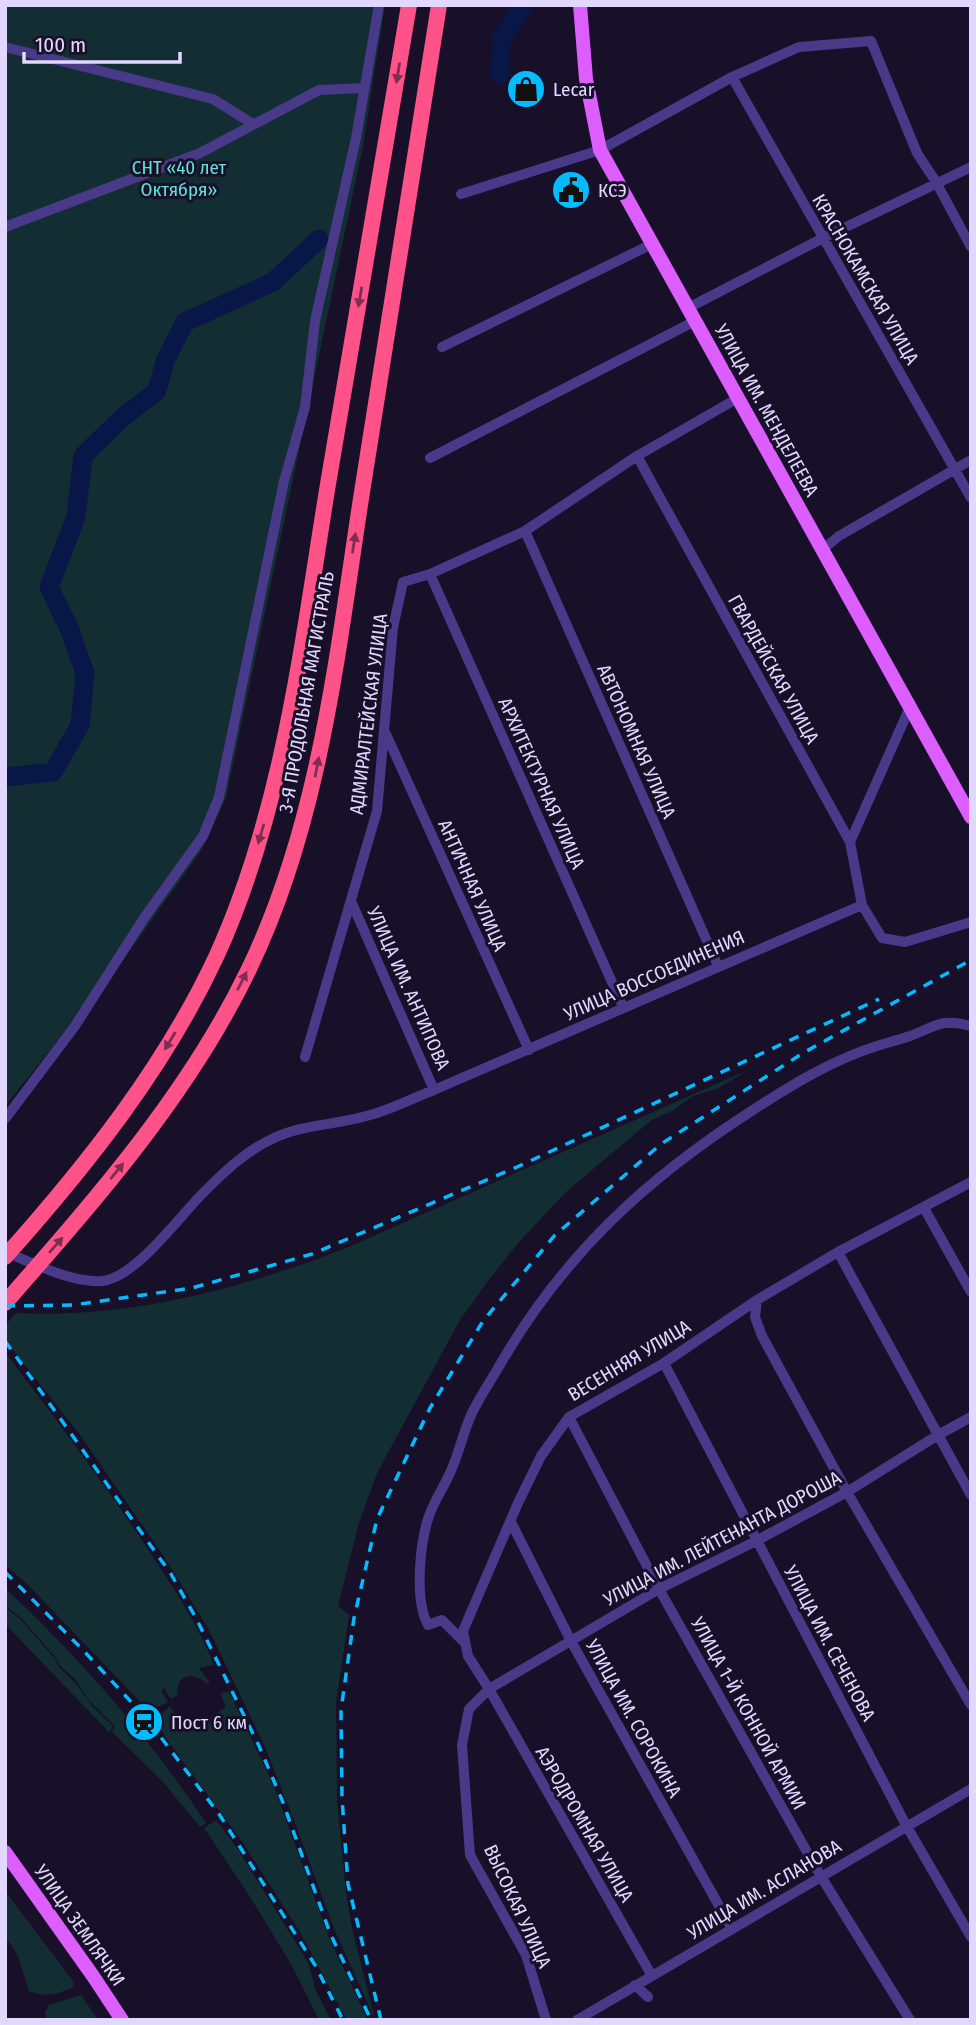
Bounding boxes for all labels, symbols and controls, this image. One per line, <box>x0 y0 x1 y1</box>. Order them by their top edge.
scale bar <box>24 21 180 65</box>
text: 100 m <box>35 32 86 58</box>
one-way arrow <box>392 62 403 84</box>
shop icon: Lecar <box>505 68 547 110</box>
place label: Lecar <box>553 78 595 101</box>
park label: СНТ «40 лет Октября» <box>132 156 226 201</box>
public building icon: КСЭ <box>550 169 592 211</box>
place label: КСЭ <box>598 179 627 202</box>
street label: КРАСНОКАМСКАЯ УЛИЦА <box>807 190 924 369</box>
one-way arrow <box>354 286 365 308</box>
street label: УЛИЦА ИМ. МЕНДЕЛЕЕВА <box>709 319 824 501</box>
one-way arrow <box>349 532 360 554</box>
street label: 3-Я ПРОДОЛЬНАЯ МАГИСТРАЛЬ <box>274 569 339 815</box>
street label: ГВАРДЕЙСКАЯ УЛИЦА <box>723 591 824 748</box>
street label: АДМИРАЛТЕЙСКАЯ УЛИЦА <box>345 612 392 816</box>
street label: АВТОНОМНАЯ УЛИЦА <box>592 661 681 822</box>
street label: АРХИТЕКТУРНАЯ УЛИЦА <box>493 694 590 873</box>
one-way arrow <box>311 756 322 778</box>
street label: АНТИЧНАЯ УЛИЦА <box>433 816 512 955</box>
one-way arrow <box>256 823 266 844</box>
street label: УЛИЦА ИМ. АНТИПОВА <box>362 902 455 1074</box>
street label: УЛИЦА ВОССОЕДИНЕНИЯ <box>559 925 748 1026</box>
one-way arrow <box>236 971 248 991</box>
one-way arrow <box>164 1032 177 1051</box>
one-way arrow <box>110 1162 125 1180</box>
one-way arrow <box>48 1236 64 1254</box>
street label: ВЕСЕННЯЯ УЛИЦА <box>564 1315 695 1406</box>
street label: УЛИЦА ИМ. ЛЕЙТЕНАНТА ДОРОША <box>599 1466 845 1611</box>
street label: УЛИЦА ИМ. СЕЧЕНОВА <box>778 1561 880 1725</box>
street label: УЛИЦА 1-Й КОННОЙ АРМИИ <box>686 1612 811 1814</box>
street label: УЛИЦА ИМ. СОРОКИНА <box>580 1634 687 1801</box>
station icon: Пост 6 км <box>123 1701 165 1743</box>
place label: Пост 6 км <box>171 1711 247 1734</box>
street label: АЭРОДРОМНАЯ УЛИЦА <box>531 1742 639 1906</box>
street label: УЛИЦА ИМ. АСЛАНОВА <box>682 1834 845 1945</box>
street label: ВЫСОКАЯ УЛИЦА <box>479 1841 556 1972</box>
street label: УЛИЦА ЗЕМЛЯЧКИ <box>29 1859 130 1990</box>

